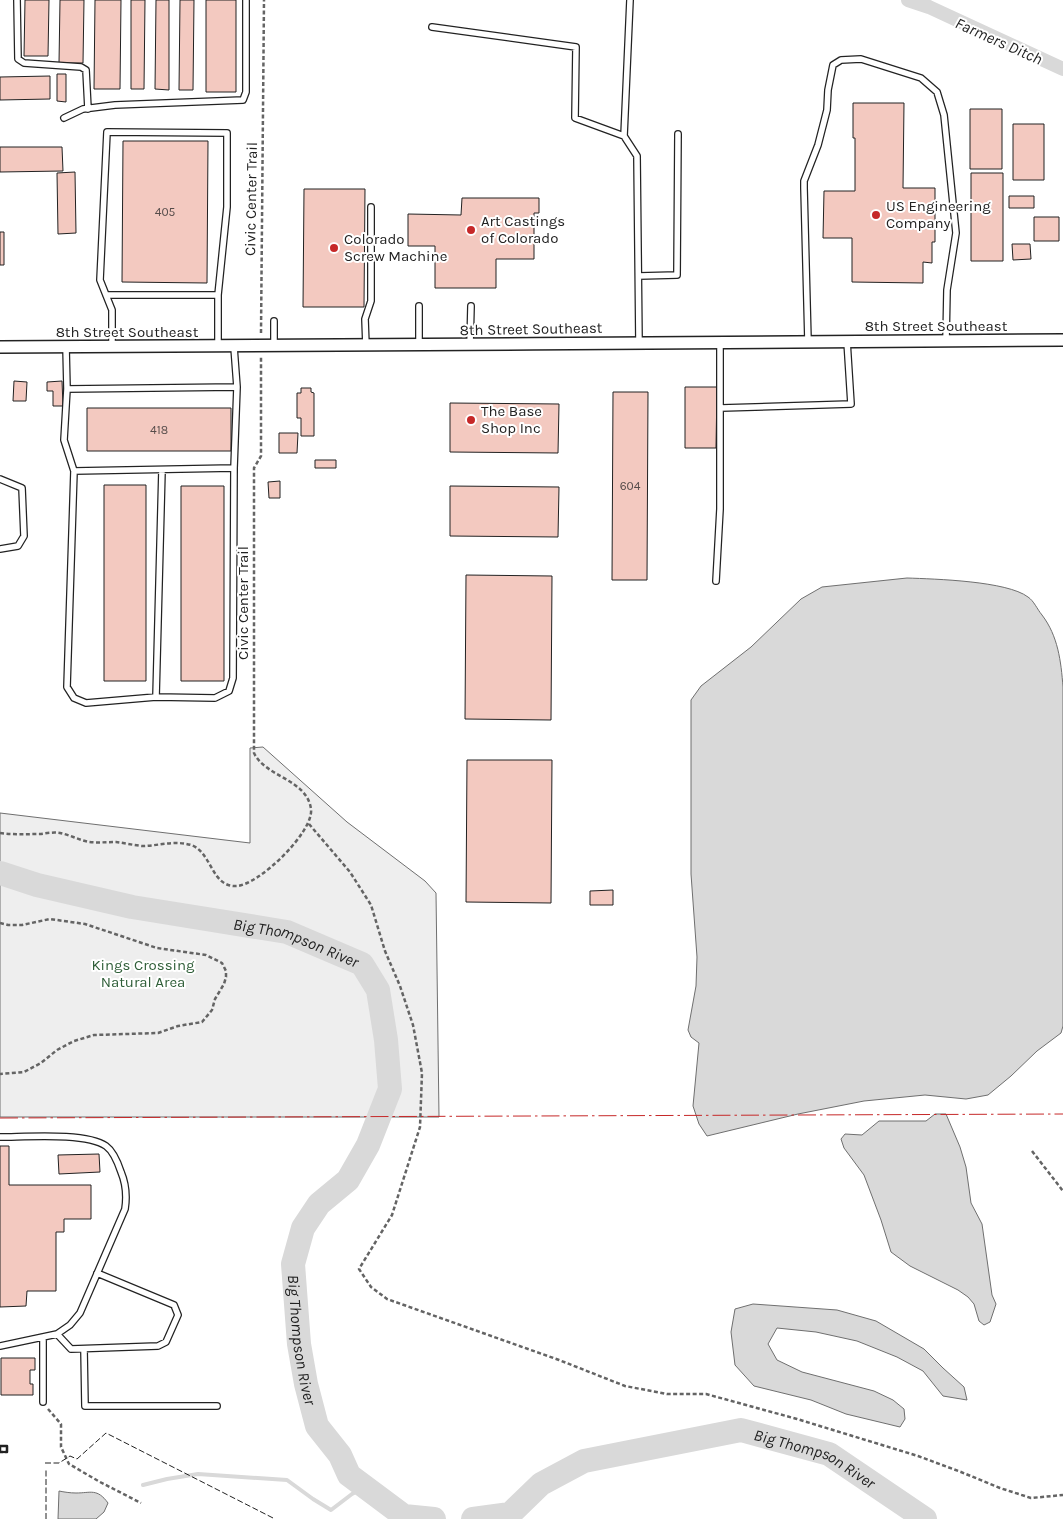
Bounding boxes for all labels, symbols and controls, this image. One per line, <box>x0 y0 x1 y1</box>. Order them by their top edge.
water label: Farmers Ditch <box>952 13 1046 69</box>
street label: Civic Center Trail <box>241 142 261 256</box>
place label: US Engineering Company <box>886 197 991 232</box>
house number: 405 <box>155 205 176 219</box>
marker: US Engineering Company <box>870 209 882 221</box>
place label: Art Castings of Colorado <box>481 212 565 247</box>
marker: Art Castings of Colorado <box>465 224 477 236</box>
place label: Colorado Screw Machine <box>344 230 447 265</box>
marker: Colorado Screw Machine <box>328 242 340 254</box>
street label: 8th Street Southeast <box>865 317 1008 335</box>
street label: 8th Street Southeast <box>459 319 603 339</box>
street label: 8th Street Southeast <box>56 323 199 341</box>
place label: The Base Shop Inc <box>481 402 542 437</box>
marker: The Base Shop Inc <box>465 414 477 426</box>
house number: 418 <box>150 423 168 437</box>
house number: 604 <box>620 479 641 493</box>
street label: Civic Center Trail <box>234 546 252 660</box>
water label: Big Thompson River <box>232 914 362 971</box>
park label: Kings Crossing Natural Area <box>91 956 195 991</box>
water label: Big Thompson River <box>284 1274 321 1408</box>
water label: Big Thompson River <box>752 1425 880 1493</box>

